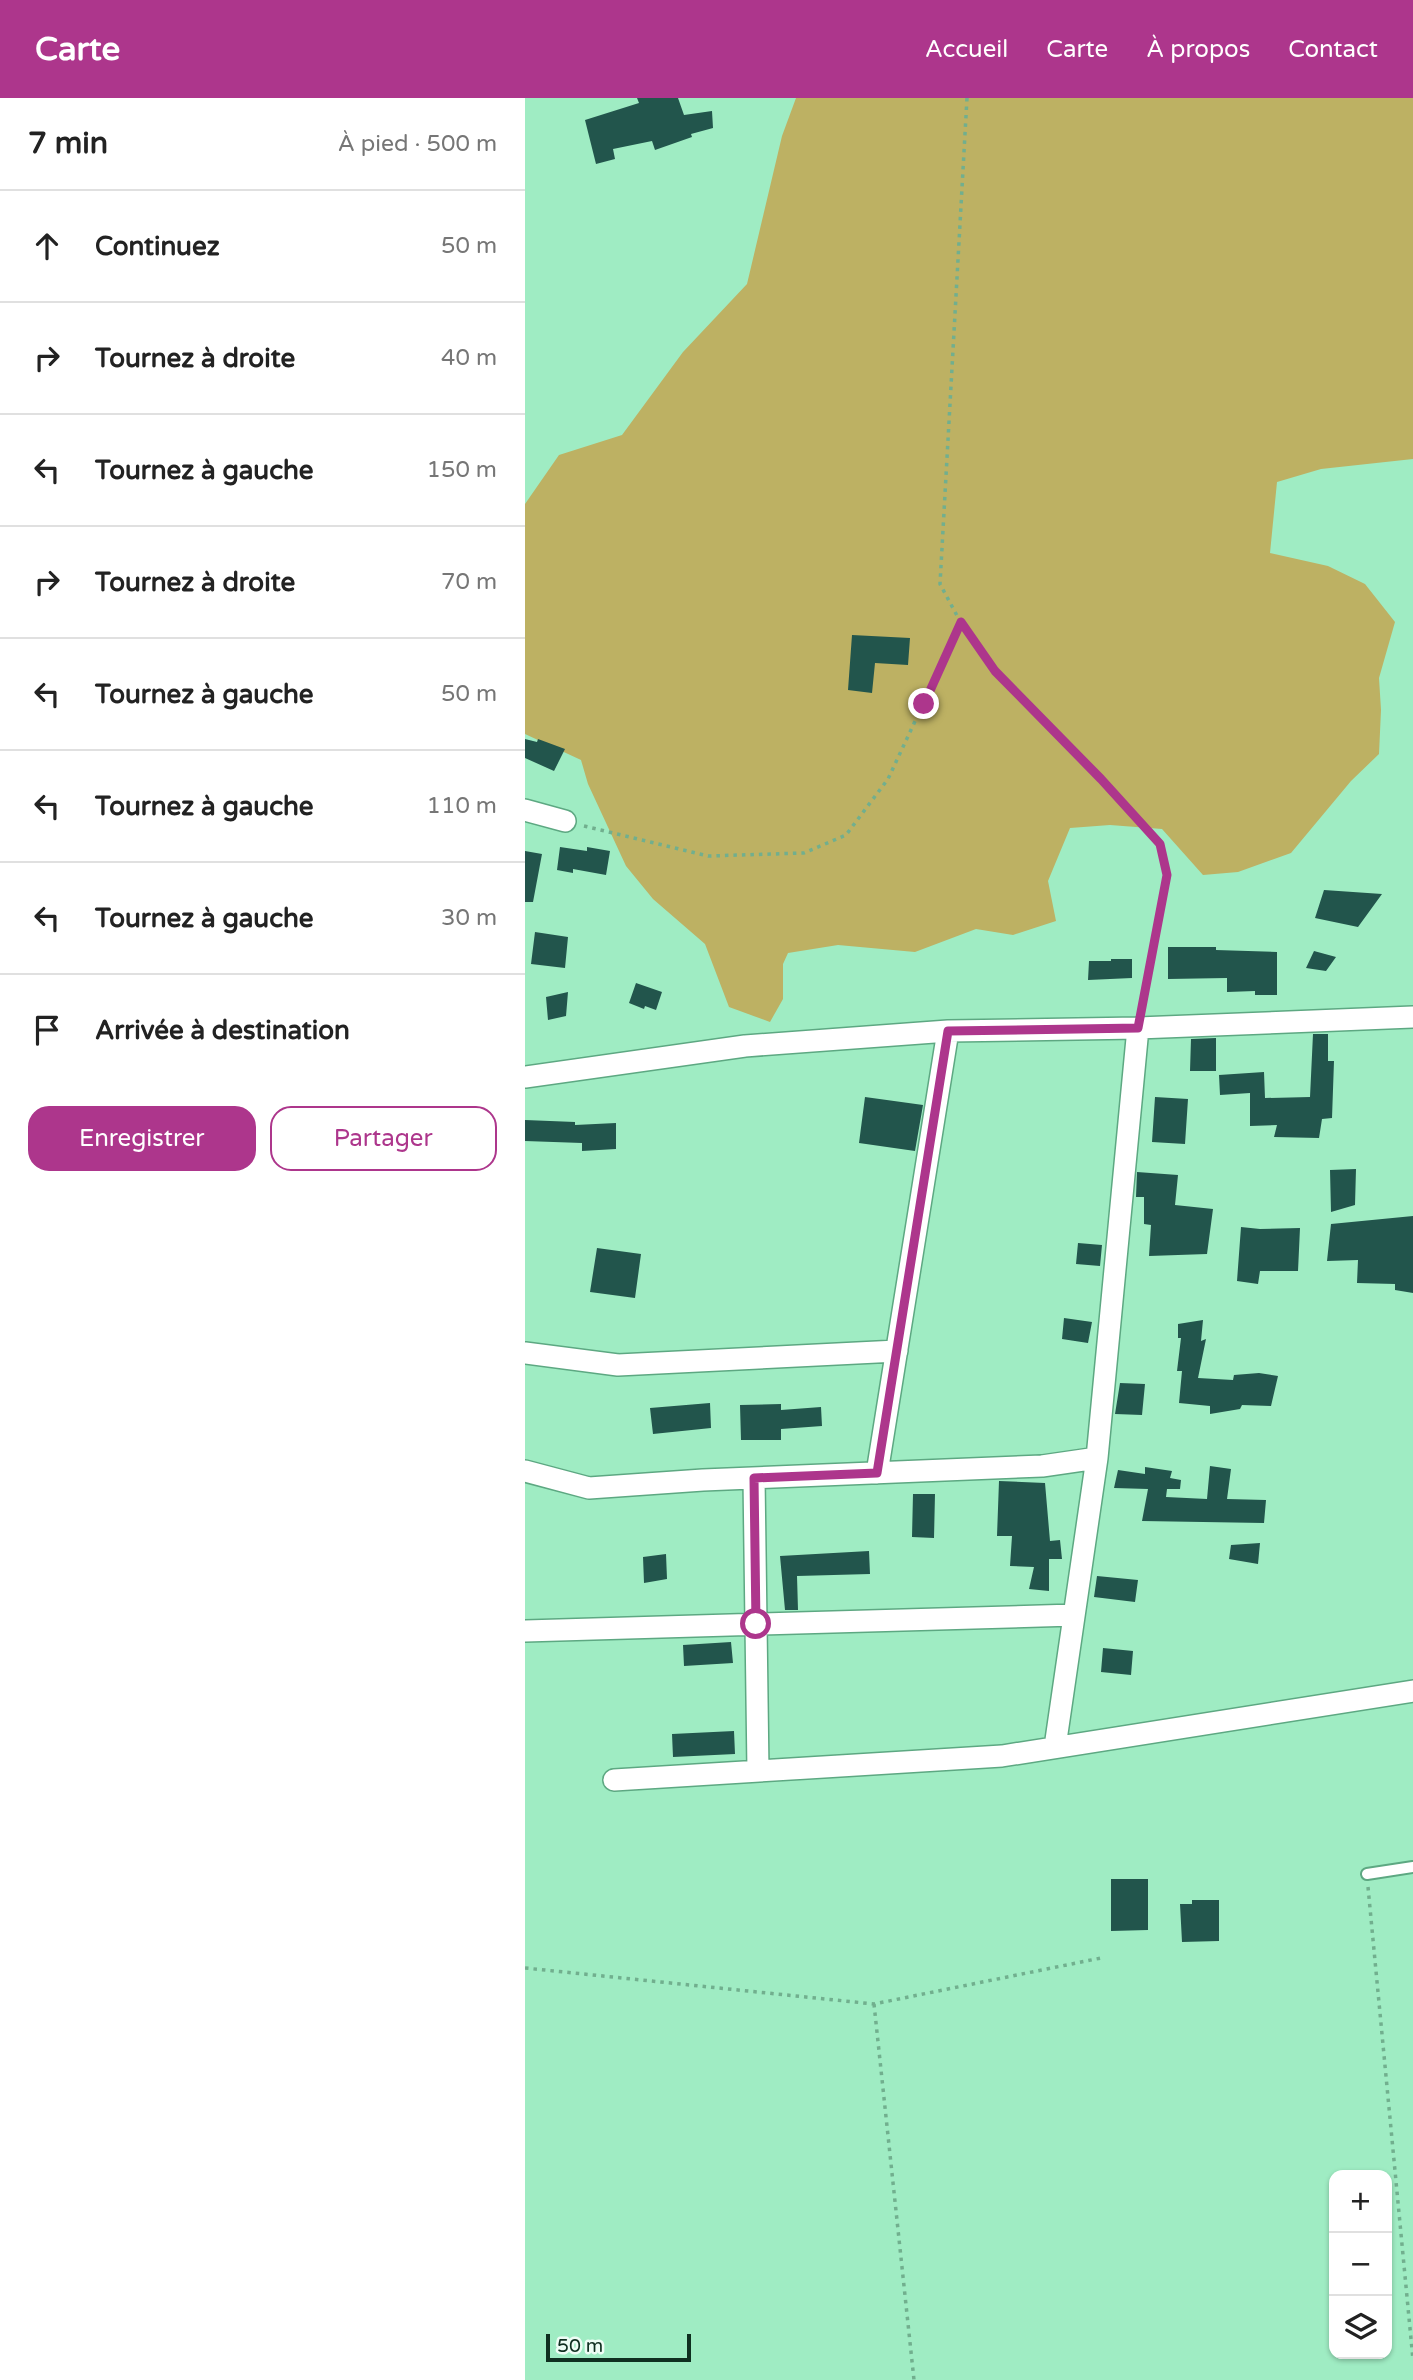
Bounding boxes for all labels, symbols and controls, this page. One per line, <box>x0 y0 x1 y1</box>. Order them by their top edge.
text: Carte <box>35 30 120 69</box>
text: Accueil <box>925 35 1008 64</box>
text: Carte <box>1046 35 1108 64</box>
text: À propos <box>1146 35 1250 64</box>
text: Contact <box>1288 35 1378 64</box>
text: 7 min <box>28 125 108 162</box>
text: À pied · 500 m <box>338 130 497 158</box>
icon: ahead <box>28 227 66 265</box>
text: Continuez <box>95 231 220 262</box>
text: 50 m <box>441 232 497 260</box>
icon: right <box>28 339 66 377</box>
text: Tournez à droite <box>95 343 295 374</box>
text: 40 m <box>441 344 497 372</box>
icon: left <box>28 451 66 489</box>
text: Tournez à gauche <box>95 455 314 486</box>
text: 150 m <box>427 456 497 484</box>
icon: right <box>28 563 66 601</box>
text: Tournez à droite <box>95 567 295 598</box>
text: 70 m <box>441 568 497 596</box>
icon: left <box>28 675 66 713</box>
text: Tournez à gauche <box>95 679 314 710</box>
text: 50 m <box>441 680 497 708</box>
route end <box>908 688 939 719</box>
icon: left <box>28 787 66 825</box>
text: Tournez à gauche <box>95 791 314 822</box>
text: 110 m <box>427 792 497 820</box>
icon: left <box>28 899 66 937</box>
text: Tournez à gauche <box>95 903 314 934</box>
text: 30 m <box>441 904 497 932</box>
icon: arrive <box>28 1011 66 1049</box>
text: Arrivée à destination <box>95 1015 350 1046</box>
button: Enregistrer <box>28 1106 256 1171</box>
button: Partager <box>270 1106 497 1171</box>
route start <box>740 1608 771 1639</box>
map controls <box>1329 2170 1392 2359</box>
button: + <box>1329 2170 1392 2233</box>
button: − <box>1329 2233 1392 2296</box>
button: layers <box>1329 2296 1392 2359</box>
scale bar <box>546 2331 691 2363</box>
text: 50 m <box>557 2335 603 2357</box>

